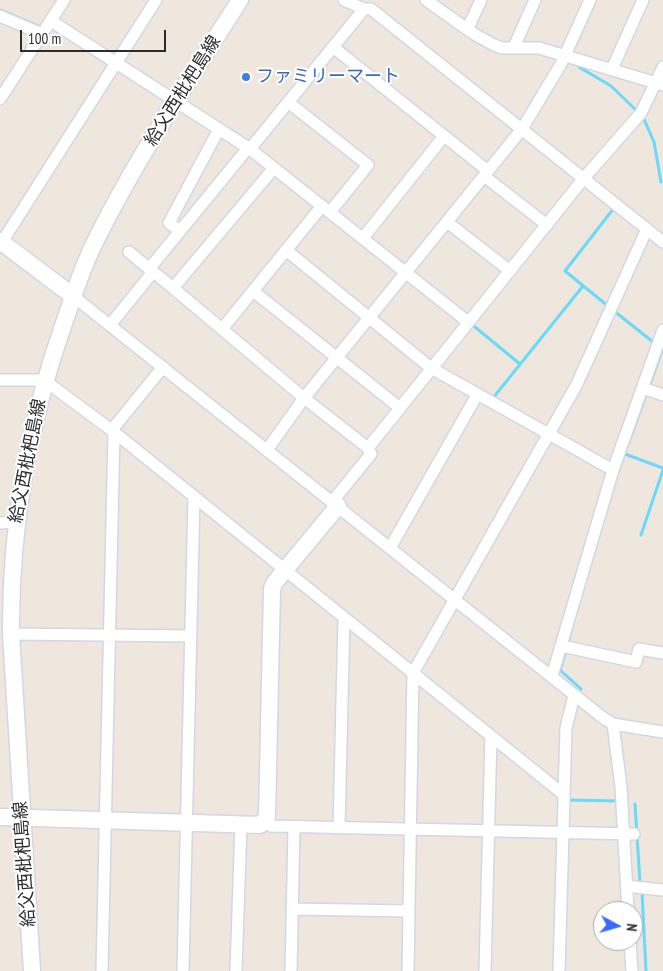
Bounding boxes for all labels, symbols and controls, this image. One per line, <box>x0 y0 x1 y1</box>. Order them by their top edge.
scale bar <box>22 20 169 52</box>
text: 100 m <box>28 29 61 48</box>
street label: 給父西枇杷島線 <box>140 32 226 150</box>
place label: ファミリーマート <box>256 66 400 88</box>
marker: ファミリーマート <box>240 71 252 83</box>
street label: 給父西枇杷島線 <box>5 397 51 525</box>
street label: 給父西枇杷島線 <box>10 800 40 928</box>
north arrow <box>593 901 643 951</box>
text: N <box>623 923 641 932</box>

